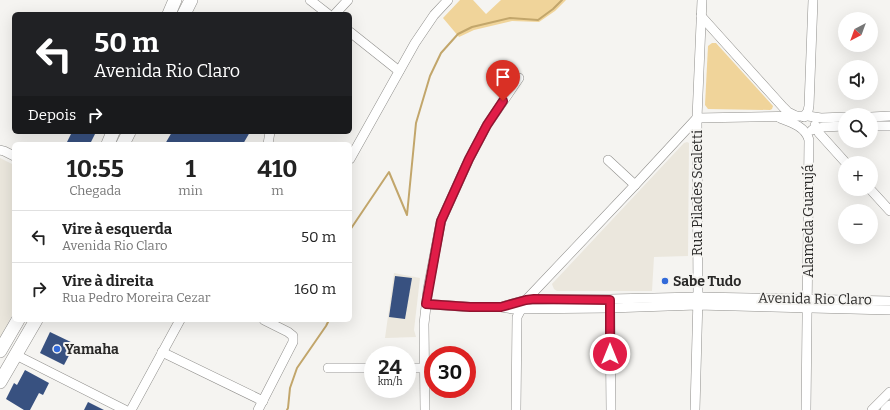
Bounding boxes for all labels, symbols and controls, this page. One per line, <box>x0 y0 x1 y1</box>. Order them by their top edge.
north arrow <box>838 12 878 52</box>
map controls <box>838 12 878 244</box>
text: 50 m <box>94 26 159 59</box>
icon: left <box>28 28 80 80</box>
text: Avenida Rio Claro <box>94 60 240 82</box>
pin <box>486 60 520 101</box>
button: sound <box>838 60 878 100</box>
icon: arrive <box>492 66 514 88</box>
icon: right <box>84 104 106 126</box>
text: Depois <box>28 106 76 124</box>
button: search <box>838 108 878 148</box>
street label: Rua Pilades Scaletti <box>689 130 706 256</box>
text: 10:55 <box>66 155 124 183</box>
text: 1 <box>185 155 196 183</box>
text: 410 <box>257 155 298 183</box>
button: + <box>838 156 878 196</box>
street label: Alameda Guarujá <box>800 164 817 278</box>
text: Chegada <box>69 183 121 198</box>
text: min <box>178 183 203 198</box>
text: m <box>271 183 284 198</box>
button: − <box>838 204 878 244</box>
text: Vire à esquerda <box>62 220 172 238</box>
icon: left <box>28 226 50 248</box>
text: 50 m <box>301 228 336 246</box>
text: Avenida Rio Claro <box>62 238 168 253</box>
text: Vire à direita <box>62 272 154 290</box>
place label: Sabe Tudo <box>673 273 741 290</box>
marker: Sabe Tudo <box>660 276 670 286</box>
icon: right <box>28 278 50 300</box>
text: 160 m <box>294 280 336 298</box>
text: Rua Pedro Moreira Cezar <box>62 290 211 305</box>
street label: Avenida Rio Claro <box>758 290 872 308</box>
position arrow <box>589 333 631 375</box>
place label: Yamaha <box>65 341 119 358</box>
marker: Yamaha <box>52 344 62 354</box>
speed limit sign: 30 <box>424 346 476 398</box>
text: 24 <box>378 355 402 379</box>
text: km/h <box>378 376 402 388</box>

